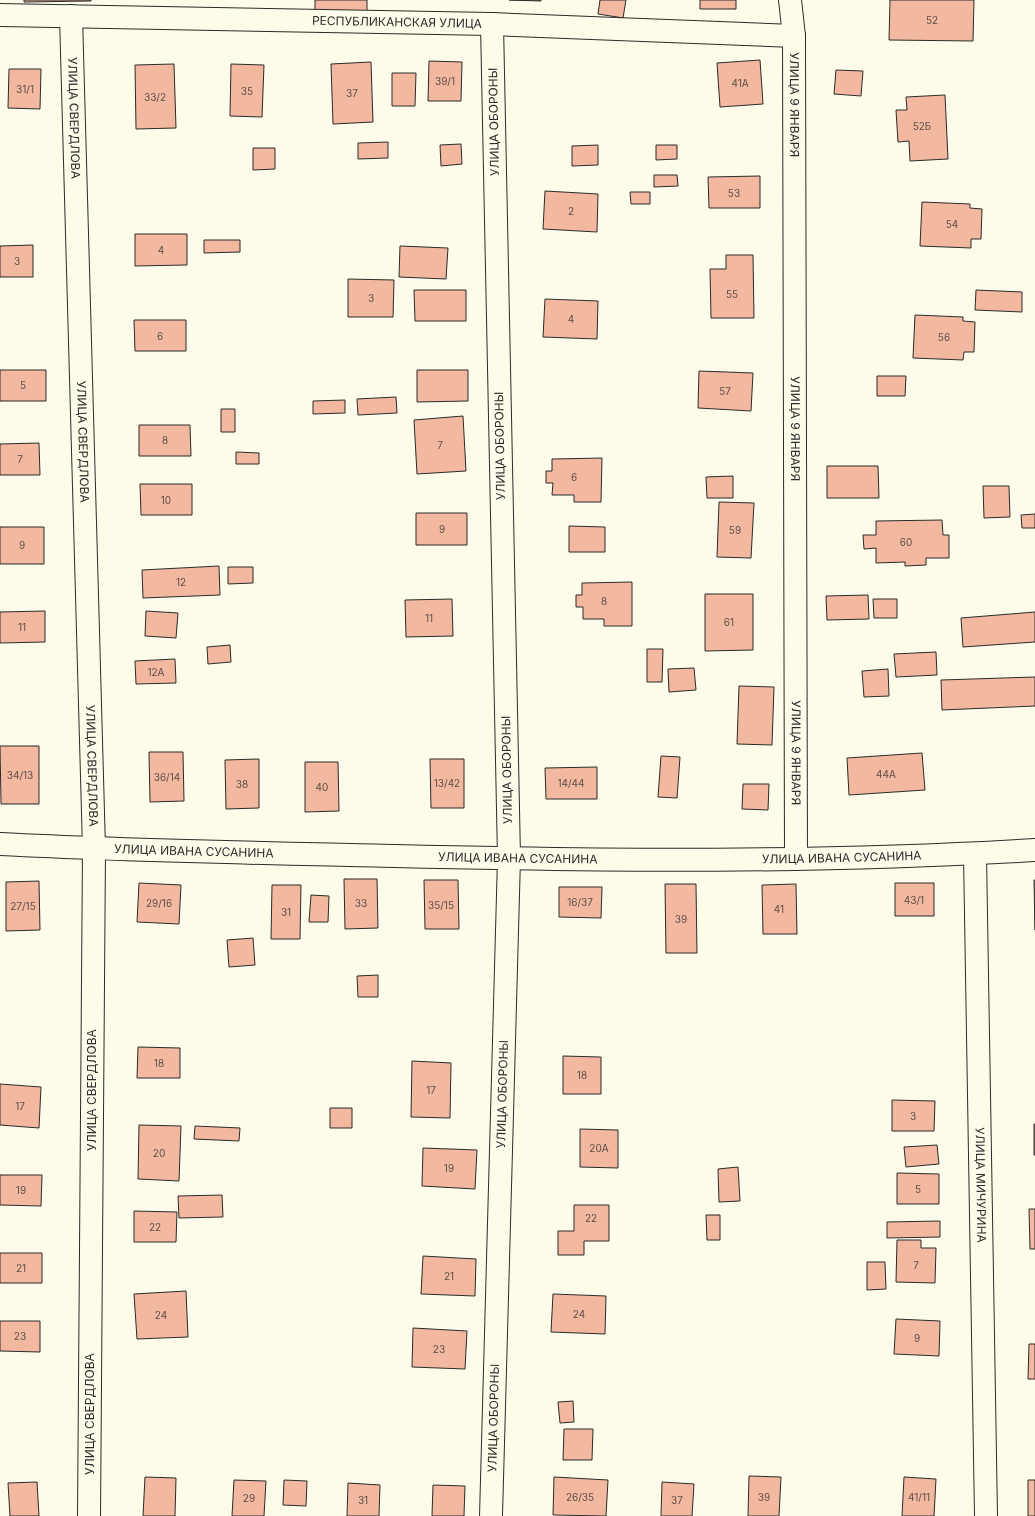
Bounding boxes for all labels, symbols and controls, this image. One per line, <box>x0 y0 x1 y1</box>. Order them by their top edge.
street label: РЕСПУБЛИКАНСКАЯ УЛИЦА <box>312 13 482 31</box>
house number: 52 <box>926 14 938 26</box>
street label: УЛИЦА 9 ЯНВАРЯ <box>787 52 802 157</box>
street label: УЛИЦА СВЕРДЛОВА <box>65 57 83 179</box>
street label: УЛИЦА ОБОРОНЫ <box>485 68 502 176</box>
house number: 39/1 <box>435 75 455 87</box>
house number: 41А <box>731 77 749 89</box>
house number: 31/1 <box>16 83 34 95</box>
house number: 35 <box>241 85 253 97</box>
house number: 37 <box>346 87 358 99</box>
house number: 33/2 <box>144 91 166 103</box>
house number: 52Б <box>913 120 931 132</box>
house number: 53 <box>728 187 740 199</box>
house number: 2 <box>568 205 574 217</box>
house number: 54 <box>946 218 958 230</box>
house number: 4 <box>158 244 164 256</box>
house number: 3 <box>14 255 20 267</box>
house number: 55 <box>726 288 738 300</box>
house number: 3 <box>368 292 374 304</box>
house number: 4 <box>568 313 574 325</box>
house number: 6 <box>157 330 163 342</box>
house number: 56 <box>938 331 950 343</box>
street label: УЛИЦА 9 ЯНВАРЯ <box>788 376 803 481</box>
house number: 5 <box>20 379 26 391</box>
street label: УЛИЦА СВЕРДЛОВА <box>74 381 92 503</box>
house number: 57 <box>719 385 731 397</box>
street label: УЛИЦА ОБОРОНЫ <box>491 392 508 500</box>
house number: 8 <box>162 434 168 446</box>
house number: 7 <box>437 439 443 451</box>
house number: 7 <box>17 453 23 465</box>
house number: 6 <box>571 471 577 483</box>
house number: 10 <box>161 494 171 506</box>
house number: 9 <box>439 523 445 535</box>
house number: 59 <box>729 524 741 536</box>
house number: 60 <box>900 536 912 548</box>
house number: 9 <box>19 539 25 551</box>
house number: 12 <box>176 576 186 588</box>
house number: 8 <box>601 595 607 607</box>
house number: 11 <box>425 612 433 624</box>
house number: 61 <box>724 616 734 628</box>
house number: 11 <box>18 621 26 633</box>
house number: 12А <box>147 666 165 678</box>
street label: УЛИЦА 9 ЯНВАРЯ <box>789 700 804 805</box>
street label: УЛИЦА СВЕРДЛОВА <box>83 705 101 827</box>
street label: УЛИЦА ОБОРОНЫ <box>498 716 515 824</box>
house number: 44А <box>876 768 896 780</box>
house number: 34/13 <box>7 769 33 781</box>
house number: 36/14 <box>154 771 180 783</box>
house number: 13/42 <box>434 777 460 789</box>
house number: 14/44 <box>557 777 585 789</box>
house number: 38 <box>236 778 248 790</box>
house number: 40 <box>316 781 328 793</box>
street label: УЛИЦА ИВАНА СУСАНИНА <box>114 841 274 860</box>
street label: УЛИЦА ИВАНА СУСАНИНА <box>762 848 922 866</box>
street label: УЛИЦА ИВАНА СУСАНИНА <box>438 849 598 866</box>
house number: 43/1 <box>904 894 924 906</box>
house number: 16/37 <box>567 896 593 908</box>
house number: 29/16 <box>146 897 172 909</box>
house number: 33 <box>355 897 367 909</box>
house number: 35/15 <box>428 899 454 911</box>
house number: 27/15 <box>10 900 36 912</box>
house number: 41 <box>774 903 784 915</box>
house number: 31 <box>281 906 291 918</box>
house number: 39 <box>675 913 687 925</box>
street label: УЛИЦА СВЕРДЛОВА <box>84 1029 99 1151</box>
street label: УЛИЦА ОБОРОНЫ <box>493 1040 511 1149</box>
house number: 18 <box>154 1057 164 1069</box>
house number: 18 <box>577 1069 587 1081</box>
house number: 17 <box>426 1084 436 1096</box>
house number: 17 <box>15 1100 25 1112</box>
house number: 3 <box>910 1110 916 1122</box>
street label: УЛИЦА МИЧУРИНА <box>973 1127 989 1243</box>
house number: 20А <box>589 1142 609 1154</box>
house number: 20 <box>153 1147 165 1159</box>
house number: 19 <box>444 1162 454 1174</box>
house number: 5 <box>915 1183 921 1195</box>
house number: 19 <box>16 1184 26 1196</box>
house number: 22 <box>585 1212 597 1224</box>
house number: 22 <box>149 1221 161 1233</box>
house number: 7 <box>913 1259 919 1271</box>
house number: 21 <box>16 1262 26 1274</box>
house number: 21 <box>444 1270 454 1282</box>
house number: 24 <box>573 1308 585 1320</box>
house number: 24 <box>155 1309 167 1321</box>
house number: 23 <box>14 1330 26 1342</box>
house number: 9 <box>914 1332 920 1344</box>
house number: 23 <box>433 1343 445 1355</box>
street label: УЛИЦА СВЕРДЛОВА <box>82 1353 97 1475</box>
street label: УЛИЦА ОБОРОНЫ <box>484 1364 502 1472</box>
house number: 26/35 <box>566 1491 594 1503</box>
house number: 39 <box>758 1491 770 1503</box>
house number: 41/11 <box>908 1491 930 1503</box>
house number: 29 <box>243 1492 255 1504</box>
house number: 31 <box>358 1494 368 1506</box>
house number: 37 <box>671 1494 683 1506</box>

